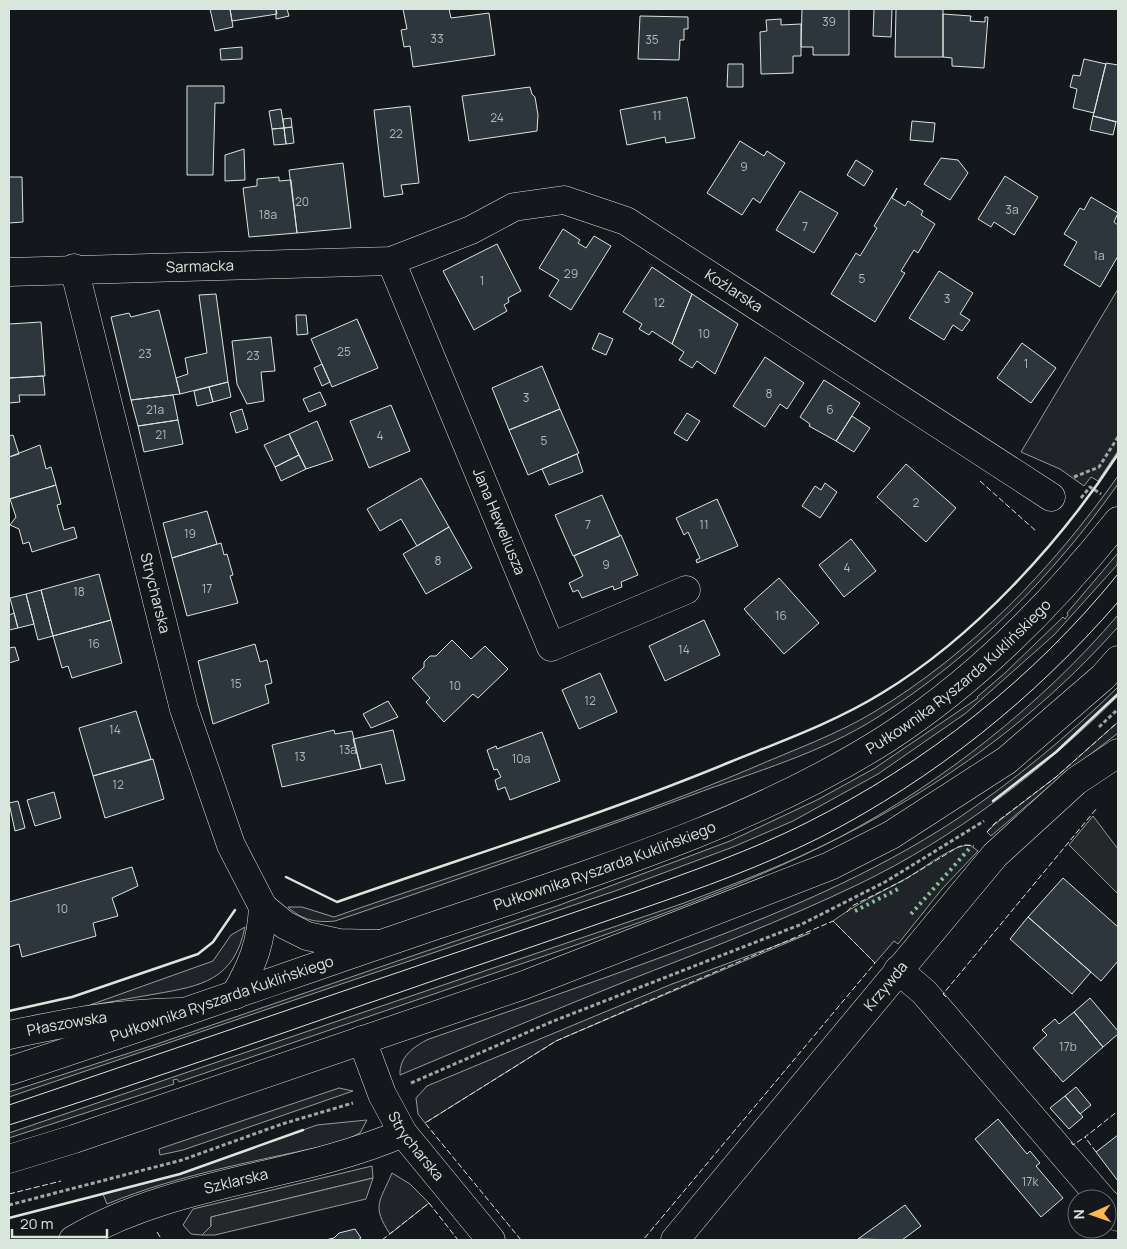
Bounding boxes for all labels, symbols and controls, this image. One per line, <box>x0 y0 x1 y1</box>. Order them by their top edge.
house number: 39 <box>822 13 836 30</box>
house number: 33 <box>430 30 444 47</box>
house number: 35 <box>645 31 659 48</box>
house number: 11 <box>652 107 662 124</box>
house number: 24 <box>490 109 504 126</box>
house number: 22 <box>389 125 403 142</box>
house number: 9 <box>740 158 748 175</box>
house number: 20 <box>295 193 309 210</box>
house number: 3a <box>1005 201 1019 218</box>
house number: 18a <box>259 206 277 223</box>
house number: 7 <box>802 218 808 235</box>
house number: 1a <box>1093 247 1105 264</box>
street label: Sarmacka <box>166 255 234 277</box>
street label: Koźlarska <box>701 264 767 317</box>
house number: 29 <box>564 265 578 282</box>
house number: 5 <box>859 270 866 287</box>
house number: 1 <box>480 272 484 289</box>
house number: 3 <box>944 290 950 307</box>
house number: 12 <box>653 294 665 311</box>
house number: 10 <box>698 325 710 342</box>
house number: 25 <box>337 343 351 360</box>
house number: 23 <box>138 345 152 362</box>
house number: 23 <box>246 347 260 364</box>
house number: 1 <box>1024 355 1028 372</box>
house number: 8 <box>766 385 773 402</box>
house number: 3 <box>523 389 529 406</box>
house number: 21a <box>146 401 164 418</box>
house number: 6 <box>826 401 834 418</box>
house number: 21 <box>155 426 167 443</box>
house number: 4 <box>376 427 384 444</box>
house number: 5 <box>541 432 548 449</box>
street label: Jana Heweliusza <box>468 465 531 578</box>
house number: 2 <box>913 494 920 511</box>
house number: 7 <box>585 516 591 533</box>
house number: 11 <box>699 516 709 533</box>
house number: 19 <box>184 525 196 542</box>
street label: Strycharska <box>135 550 176 636</box>
house number: 8 <box>435 552 442 569</box>
house number: 9 <box>602 556 610 573</box>
house number: 4 <box>843 559 851 576</box>
house number: 17 <box>202 580 212 597</box>
house number: 18 <box>73 583 85 600</box>
street label: Pułkownika Ryszarda Kuklińskiego <box>862 594 1056 759</box>
house number: 16 <box>775 607 787 624</box>
house number: 16 <box>88 635 100 652</box>
house number: 14 <box>678 641 690 658</box>
house number: 15 <box>230 675 242 692</box>
house number: 10 <box>449 677 461 694</box>
house number: 12 <box>584 692 596 709</box>
house number: 14 <box>109 721 121 738</box>
house number: 13a <box>339 741 357 758</box>
house number: 13 <box>294 748 306 765</box>
house number: 10a <box>512 750 530 767</box>
house number: 12 <box>112 776 124 793</box>
street label: Pułkownika Ryszarda Kuklińskiego <box>491 816 719 915</box>
house number: 10 <box>56 900 68 917</box>
street label: Pułkownika Ryszarda Kuklińskiego <box>107 950 337 1047</box>
street label: Krzywda <box>859 957 912 1015</box>
street label: Płaszowska <box>25 1006 108 1041</box>
house number: 17b <box>1059 1038 1077 1055</box>
street label: Strycharska <box>383 1107 449 1185</box>
street label: Szklarska <box>202 1163 270 1199</box>
house number: 17k <box>1022 1173 1039 1190</box>
north arrow <box>1067 1189 1117 1239</box>
scale bar <box>12 1206 108 1238</box>
text: N <box>1069 1209 1088 1220</box>
text: 20 m <box>20 1213 53 1234</box>

